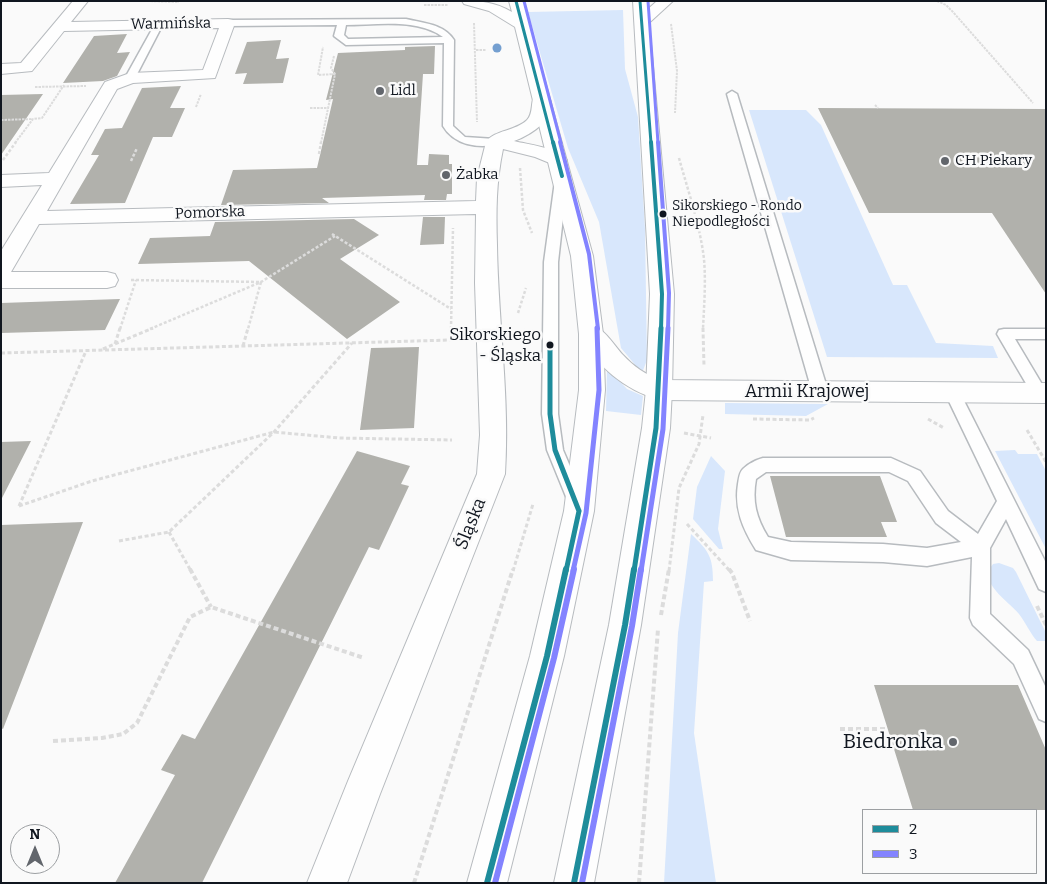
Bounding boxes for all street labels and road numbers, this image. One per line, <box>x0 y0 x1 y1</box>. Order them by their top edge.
street label: Warmińska <box>131 14 211 34</box>
street label: Pomorska <box>175 203 245 223</box>
street label: Armii Krajowej <box>745 381 869 403</box>
street label: Śląska <box>451 495 491 553</box>

